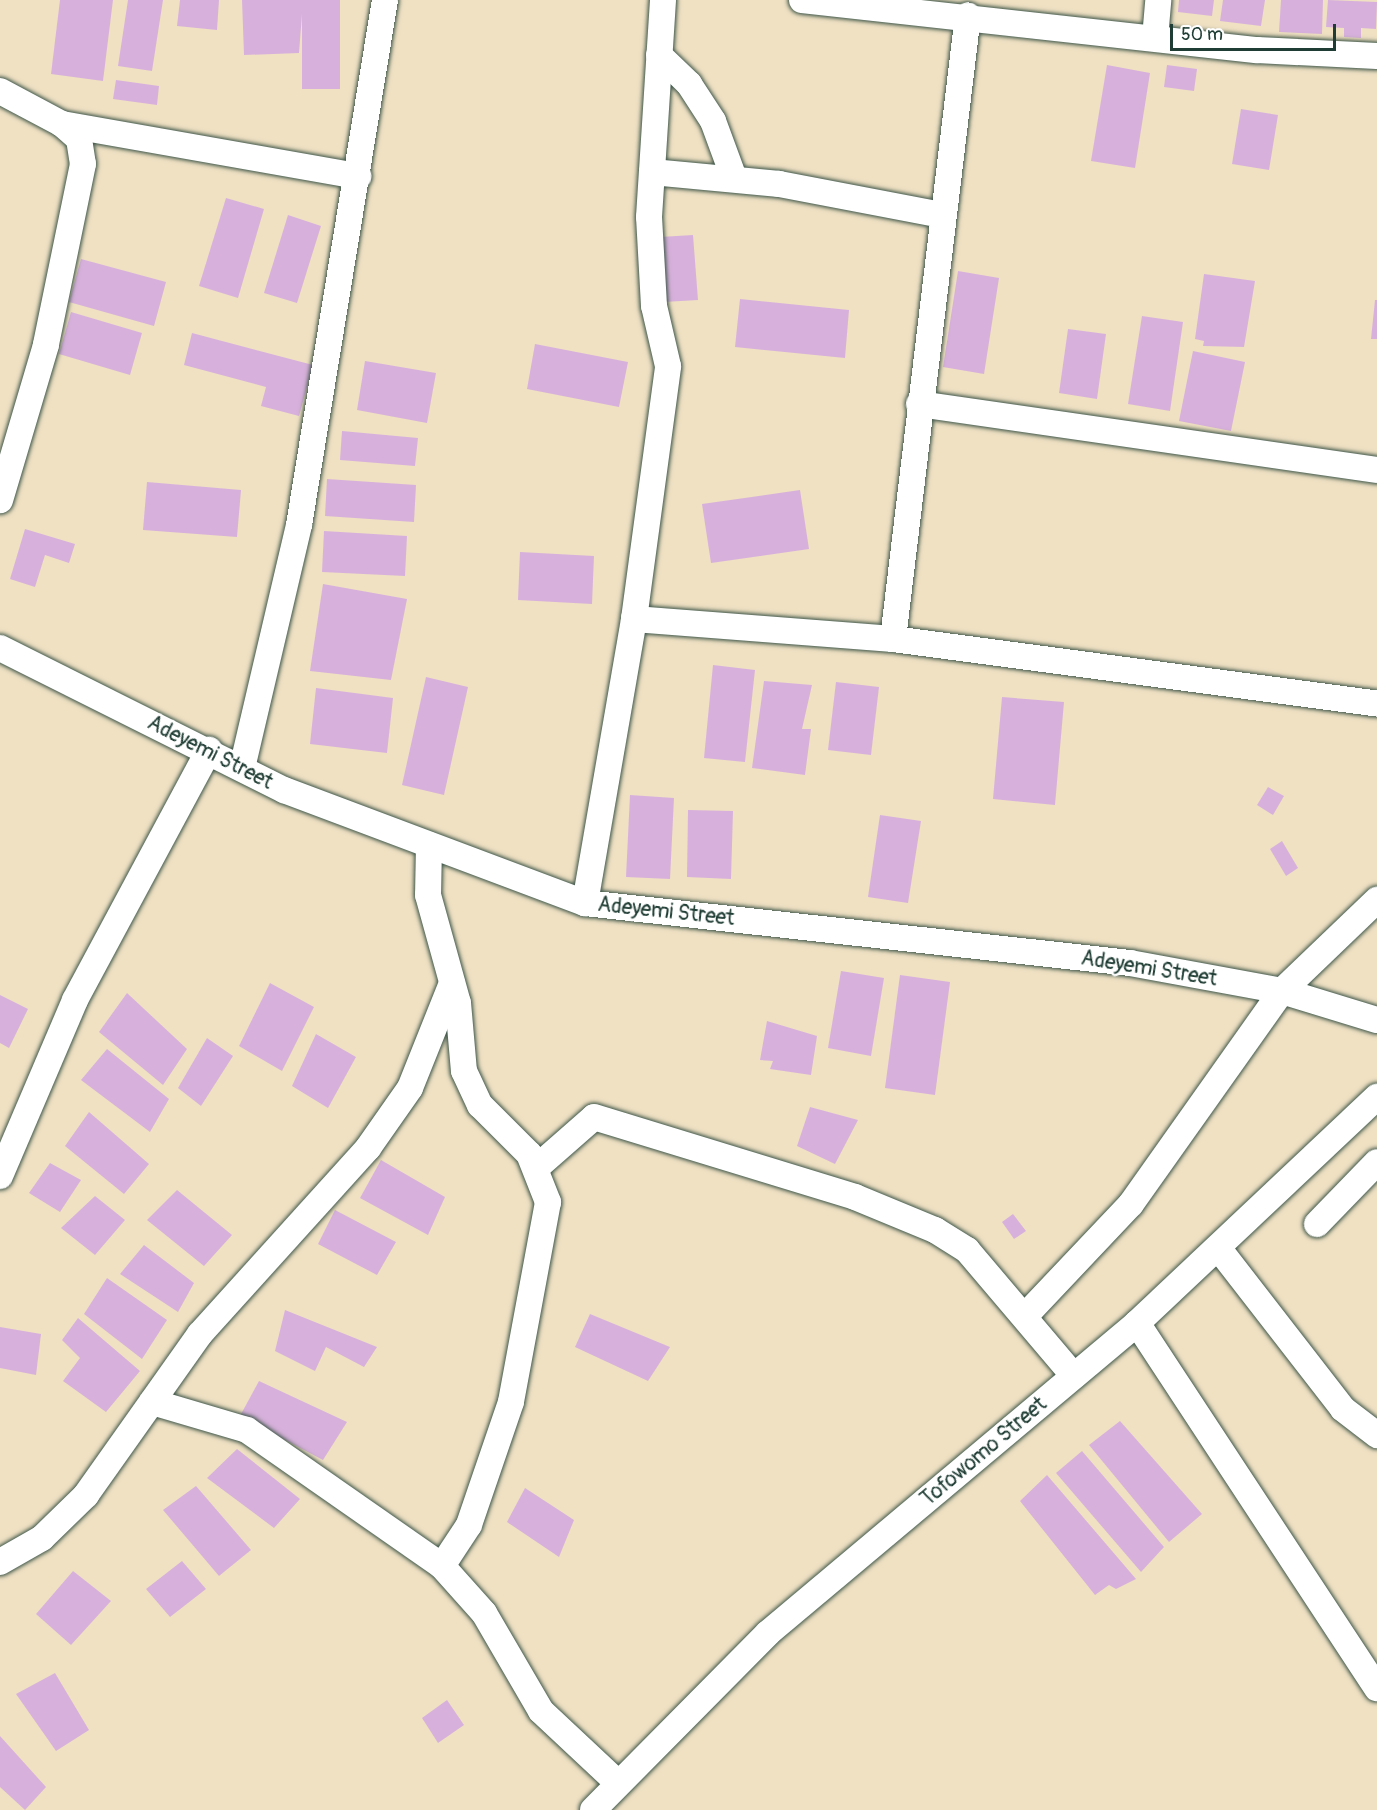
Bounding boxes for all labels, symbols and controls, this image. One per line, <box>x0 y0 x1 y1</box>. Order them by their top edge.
scale bar <box>1173 12 1340 50</box>
text: 50 m <box>1181 23 1223 46</box>
street label: Adeyemi Street <box>143 711 277 795</box>
street label: Adeyemi Street <box>596 892 736 932</box>
street label: Adeyemi Street <box>1079 946 1219 992</box>
street label: Tofowomo Street <box>916 1392 1052 1512</box>

